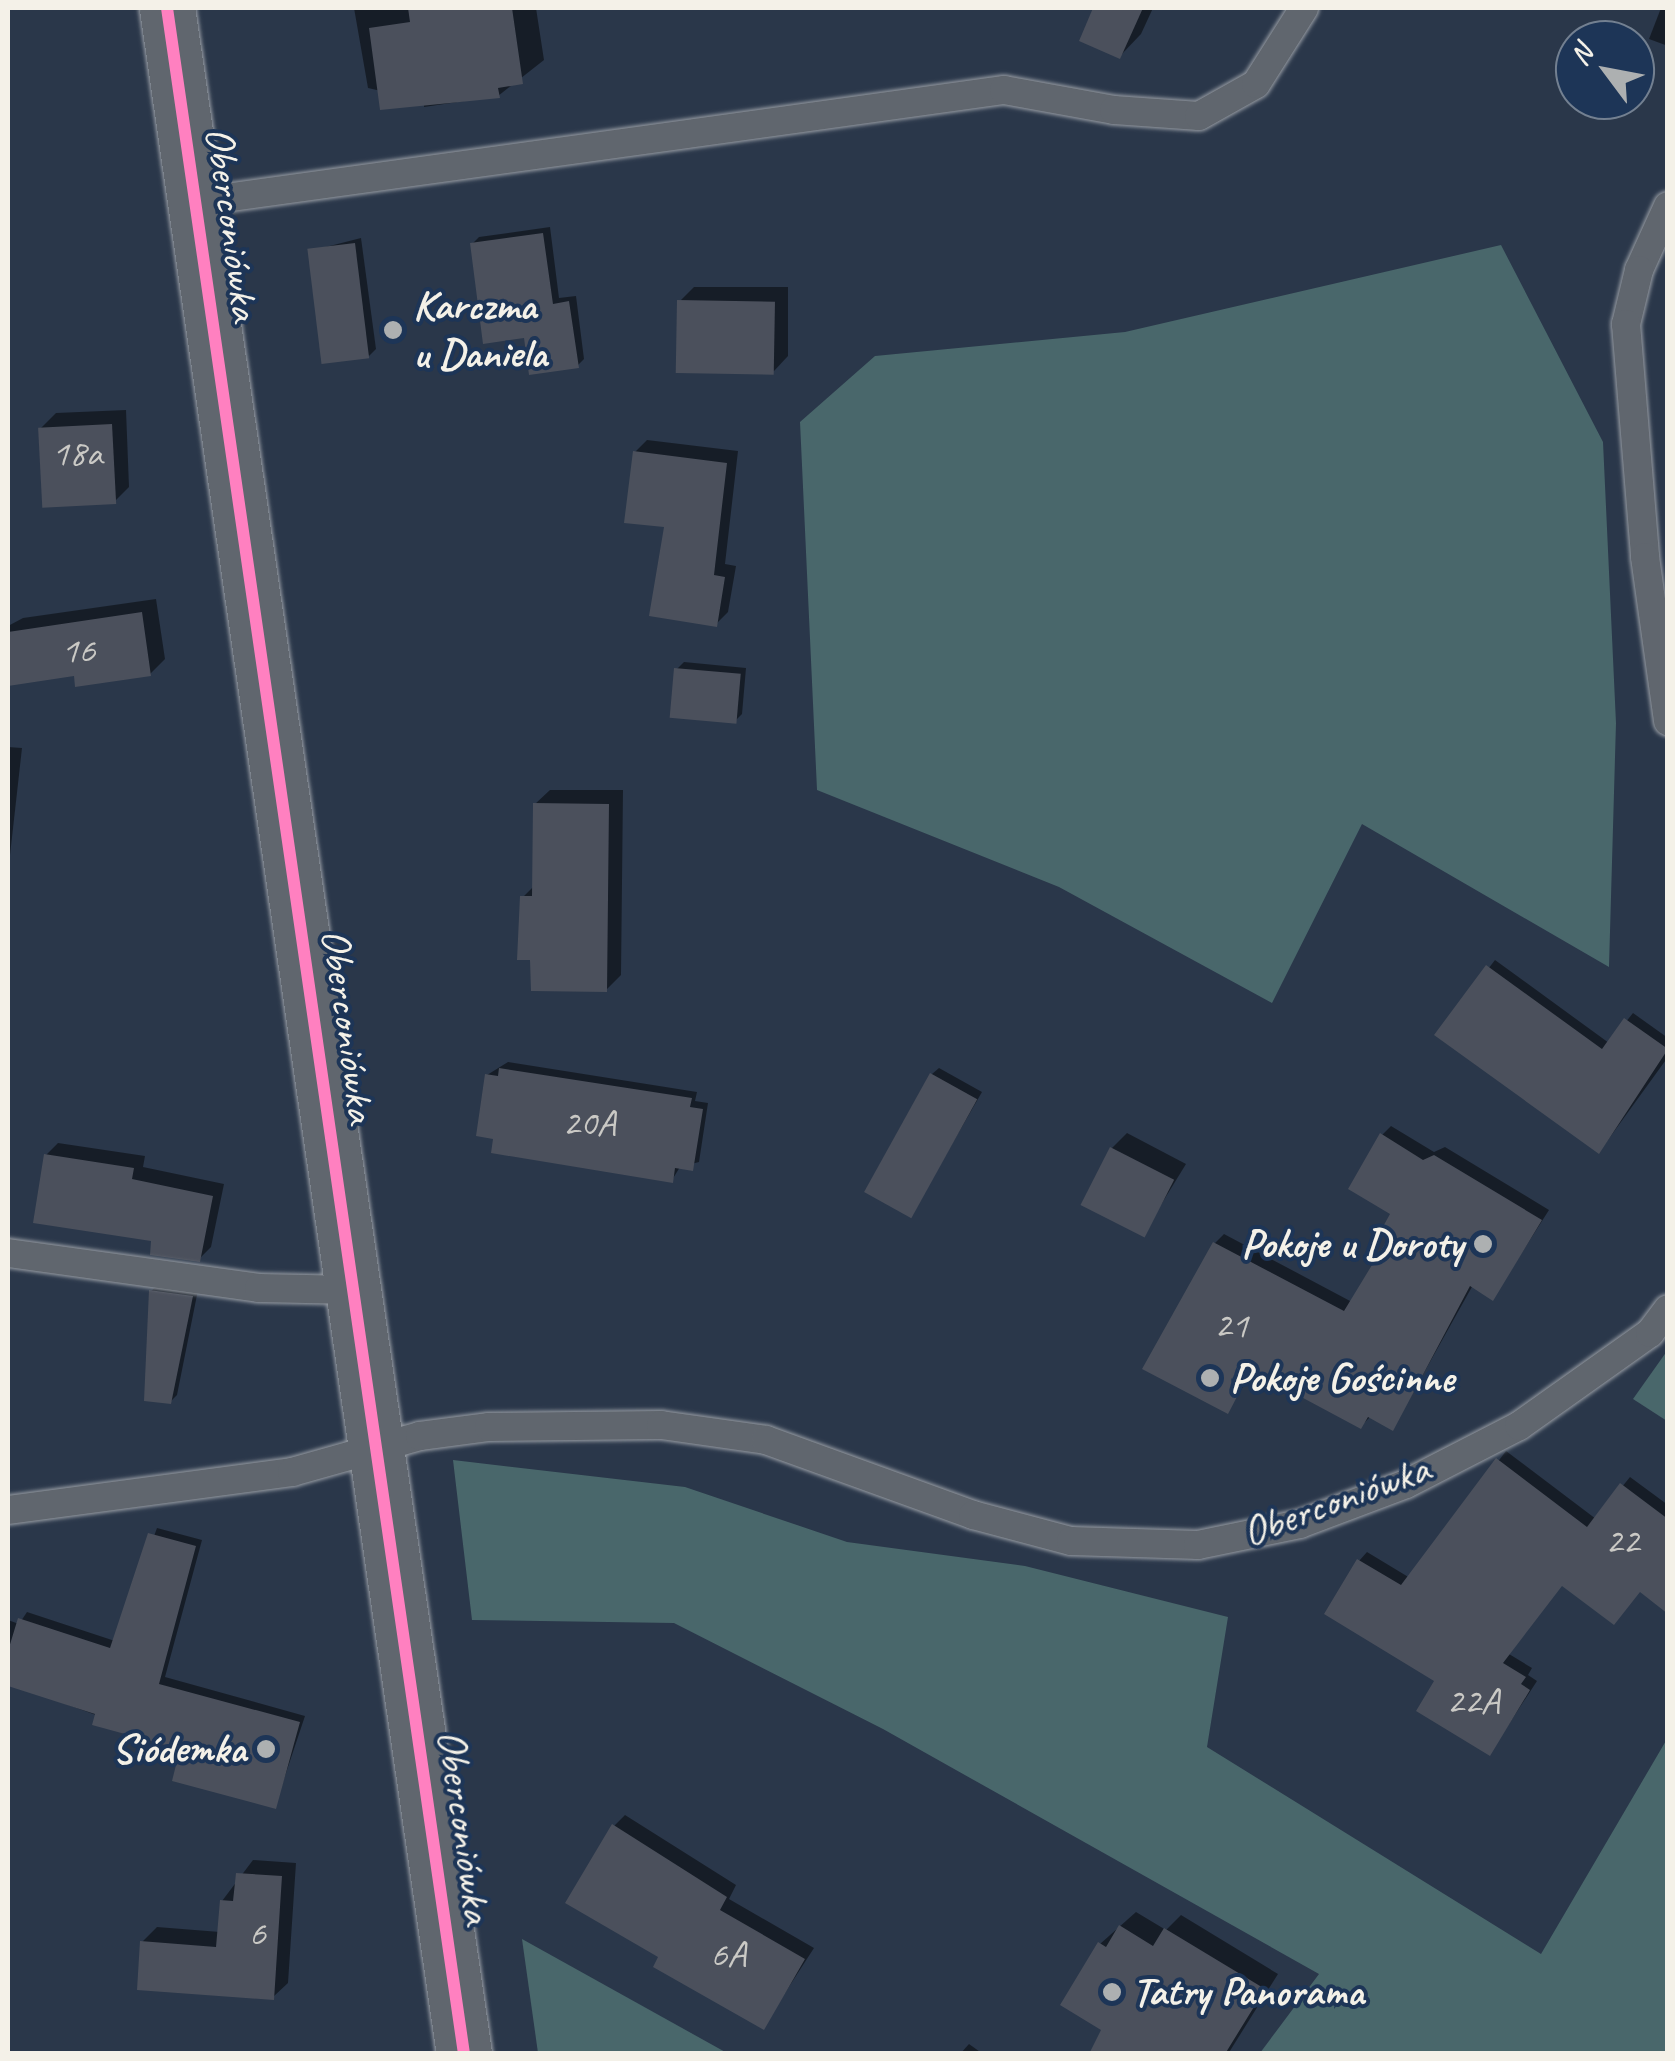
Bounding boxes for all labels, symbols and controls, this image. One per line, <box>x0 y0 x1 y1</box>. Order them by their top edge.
north arrow <box>1555 20 1655 120</box>
text: N <box>1561 38 1600 72</box>
street label: Oberconiówka <box>193 124 271 324</box>
place label: Karczma u Daniela <box>413 281 550 380</box>
marker: Karczma u Daniela <box>382 319 404 341</box>
house number: 18a <box>52 430 102 476</box>
house number: 16 <box>61 627 95 673</box>
street label: Oberconiówka <box>309 926 387 1126</box>
house number: 20A <box>562 1100 616 1146</box>
place label: Pokoje u Doroty <box>1241 1219 1463 1269</box>
marker: Pokoje u Doroty <box>1472 1233 1494 1255</box>
house number: 21 <box>1214 1302 1248 1348</box>
place label: Pokoje Gościnne <box>1230 1353 1454 1403</box>
marker: Pokoje Gościnne <box>1199 1367 1221 1389</box>
street label: Oberconiówka <box>1236 1444 1436 1558</box>
house number: 22 <box>1605 1518 1639 1564</box>
house number: 22A <box>1446 1678 1500 1724</box>
place label: Siódemka <box>112 1724 246 1774</box>
street label: Oberconiówka <box>425 1727 503 1927</box>
marker: Siódemka <box>255 1738 277 1760</box>
house number: 6 <box>248 1910 266 1956</box>
house number: 6A <box>710 1931 746 1977</box>
place label: Tatry Panorama <box>1132 1967 1366 2017</box>
marker: Tatry Panorama <box>1101 1981 1123 2003</box>

